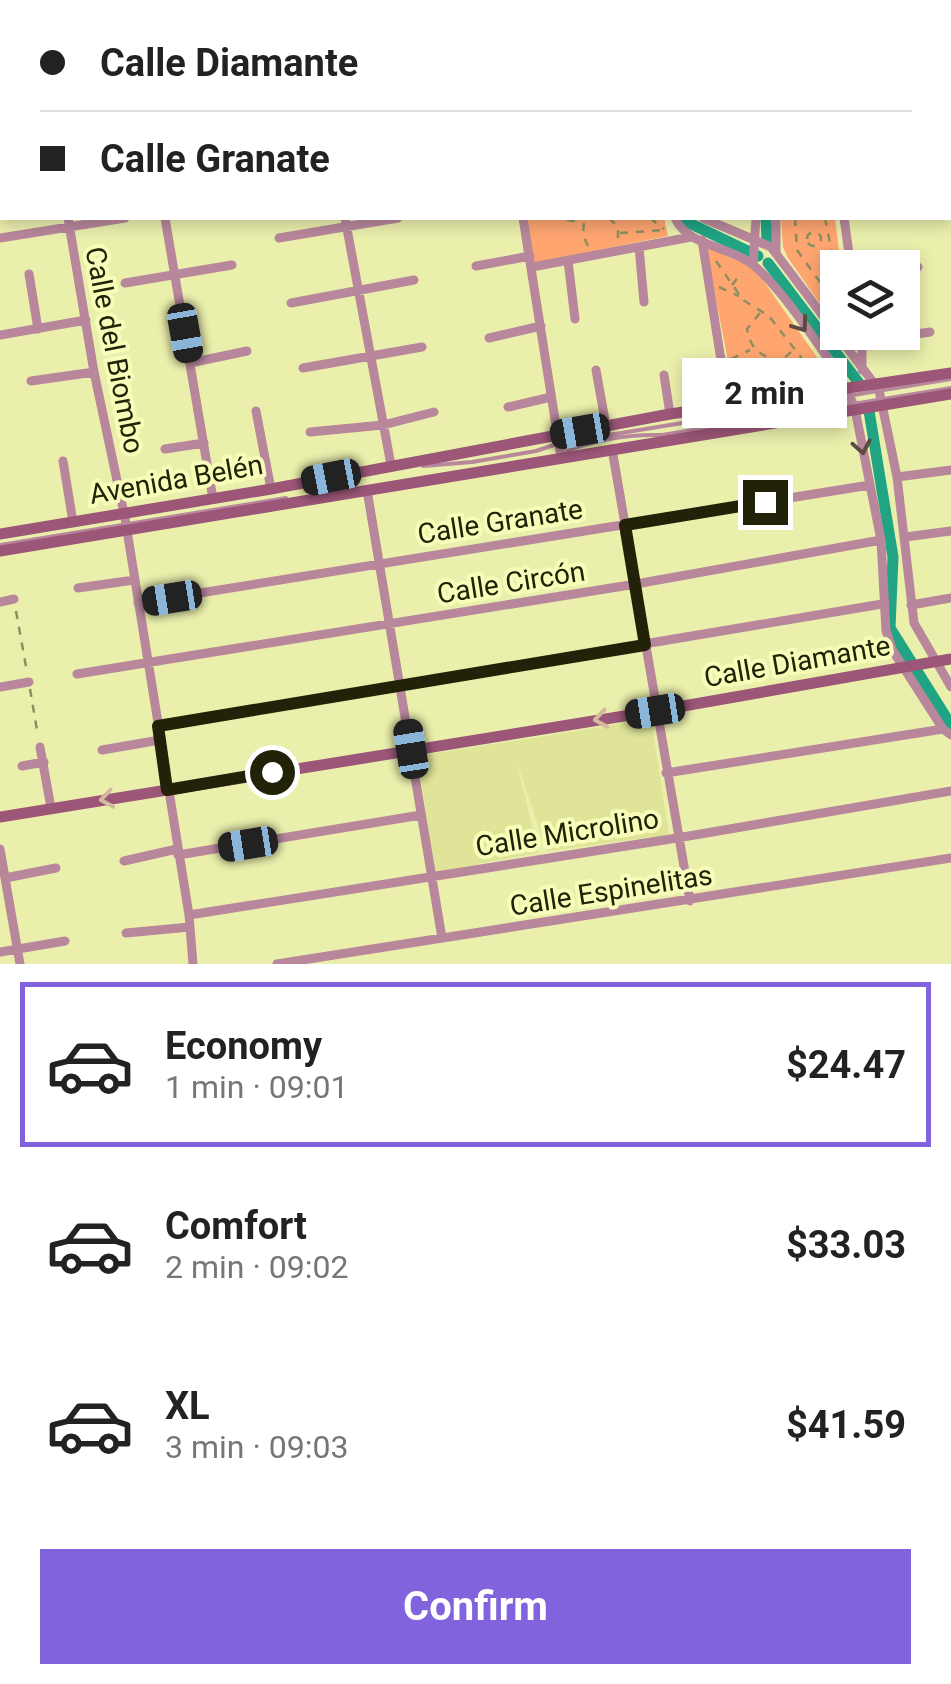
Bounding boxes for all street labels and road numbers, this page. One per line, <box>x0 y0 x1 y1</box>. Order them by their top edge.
street label: Calle del Biombo <box>78 244 151 456</box>
street label: Avenida Belén <box>87 448 265 511</box>
street label: Calle Granate <box>415 492 585 551</box>
street label: Calle Circón <box>435 555 587 610</box>
street label: Calle Diamante <box>701 629 893 694</box>
street label: Calle Microlino <box>473 802 661 863</box>
street label: Calle Espinelitas <box>507 858 715 923</box>

